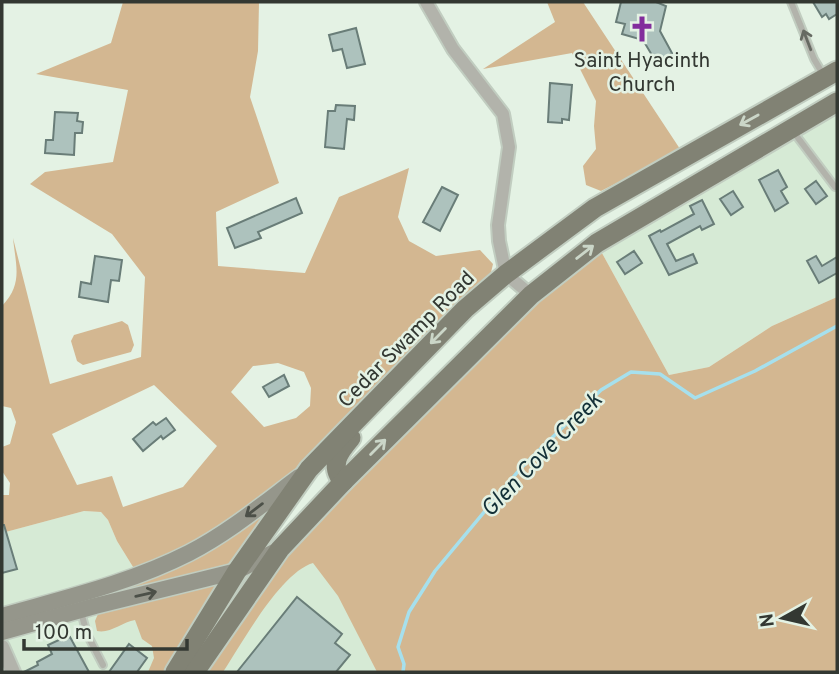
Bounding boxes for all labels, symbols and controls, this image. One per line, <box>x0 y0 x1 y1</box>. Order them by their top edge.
church icon: Saint Hyacinth Church <box>627 14 657 44</box>
one-way arrow <box>799 30 812 52</box>
place label: Saint Hyacinth Church <box>574 48 710 99</box>
one-way arrow <box>740 113 760 127</box>
one-way arrow <box>576 245 594 260</box>
street label: Cedar Swamp Road <box>333 266 481 414</box>
one-way arrow <box>430 327 447 344</box>
water label: Glen Cove Creek <box>476 387 610 524</box>
one-way arrow <box>370 438 387 455</box>
one-way arrow <box>246 503 264 518</box>
north arrow <box>748 583 818 653</box>
one-way arrow <box>134 587 157 600</box>
scale bar <box>24 608 187 652</box>
text: N <box>755 612 781 629</box>
text: 100 m <box>35 620 92 647</box>

